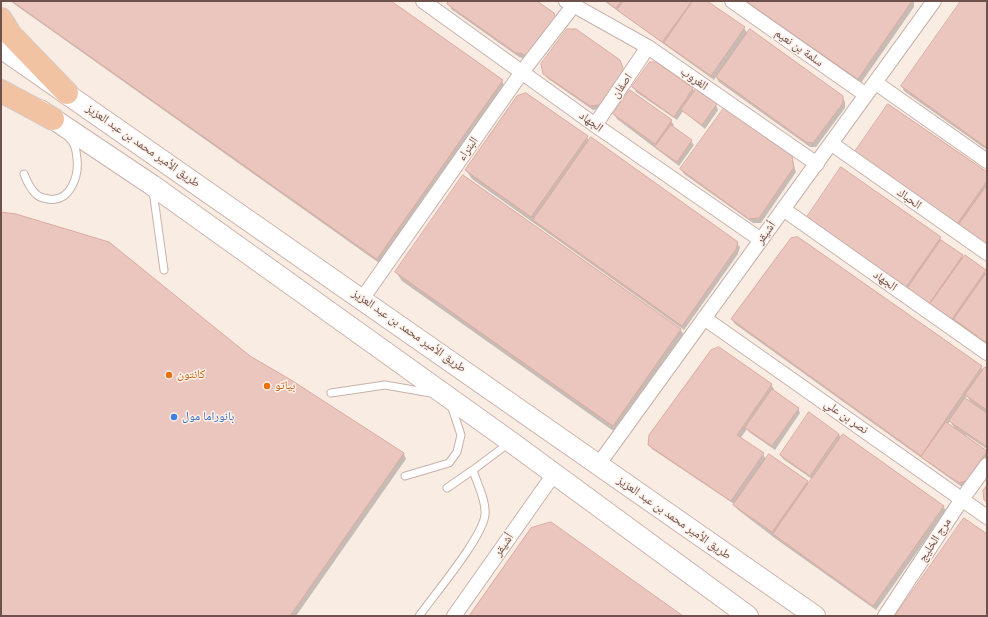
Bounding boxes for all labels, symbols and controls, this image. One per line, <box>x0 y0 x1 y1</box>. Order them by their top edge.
street label: سلمة بن نعيم <box>772 26 826 70</box>
street label: الغروب <box>678 64 710 94</box>
street label: اصفان <box>608 71 636 101</box>
street label: طريق الأمير محمد بن عبد العزيز <box>83 101 203 191</box>
street label: الجهاد <box>576 109 606 135</box>
street label: البتراء <box>455 134 481 164</box>
street label: الحباك <box>894 185 924 213</box>
street label: أشيقر <box>753 219 779 247</box>
street label: الجهاد <box>870 268 900 294</box>
street label: طريق الأمير محمد بن عبد العزيز <box>349 286 469 376</box>
place label: كانتون <box>177 368 205 382</box>
marker: كانتون <box>164 370 174 380</box>
place label: بياتو <box>275 379 295 393</box>
marker: بياتو <box>262 381 272 391</box>
street label: نصر بن علي <box>821 397 871 437</box>
place label: بانوراما مول <box>182 410 234 424</box>
marker: بانوراما مول <box>169 412 179 422</box>
street label: طريق الأمير محمد بن عبد العزيز <box>614 473 734 563</box>
street label: مرج الخليج <box>916 515 954 565</box>
street label: أشيقر <box>491 531 517 559</box>

